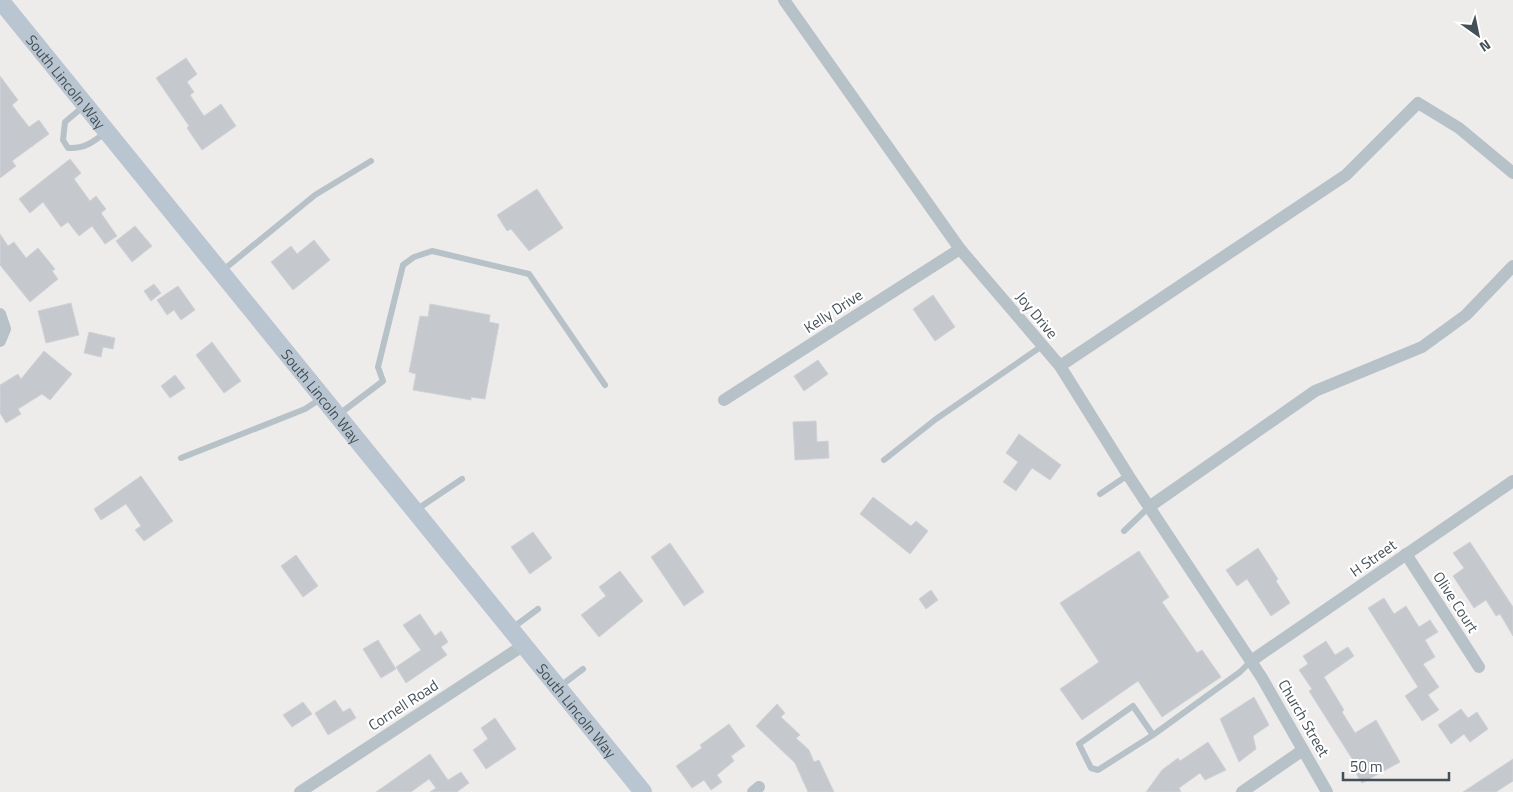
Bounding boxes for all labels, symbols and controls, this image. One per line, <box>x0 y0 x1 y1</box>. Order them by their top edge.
north arrow <box>1453 10 1503 60</box>
street label: South Lincoln Way <box>21 29 112 134</box>
text: N <box>1476 35 1495 58</box>
street label: Kelly Drive <box>799 283 867 339</box>
street label: Joy Drive <box>1010 286 1064 344</box>
street label: South Lincoln Way <box>276 344 367 448</box>
street label: H Street <box>1345 533 1402 582</box>
street label: Olive Court <box>1428 567 1485 638</box>
street label: South Lincoln Way <box>531 658 622 763</box>
street label: Cornell Road <box>363 674 443 736</box>
street label: Church Street <box>1273 675 1336 762</box>
scale bar <box>1343 750 1449 782</box>
text: 50 m <box>1350 755 1383 778</box>

